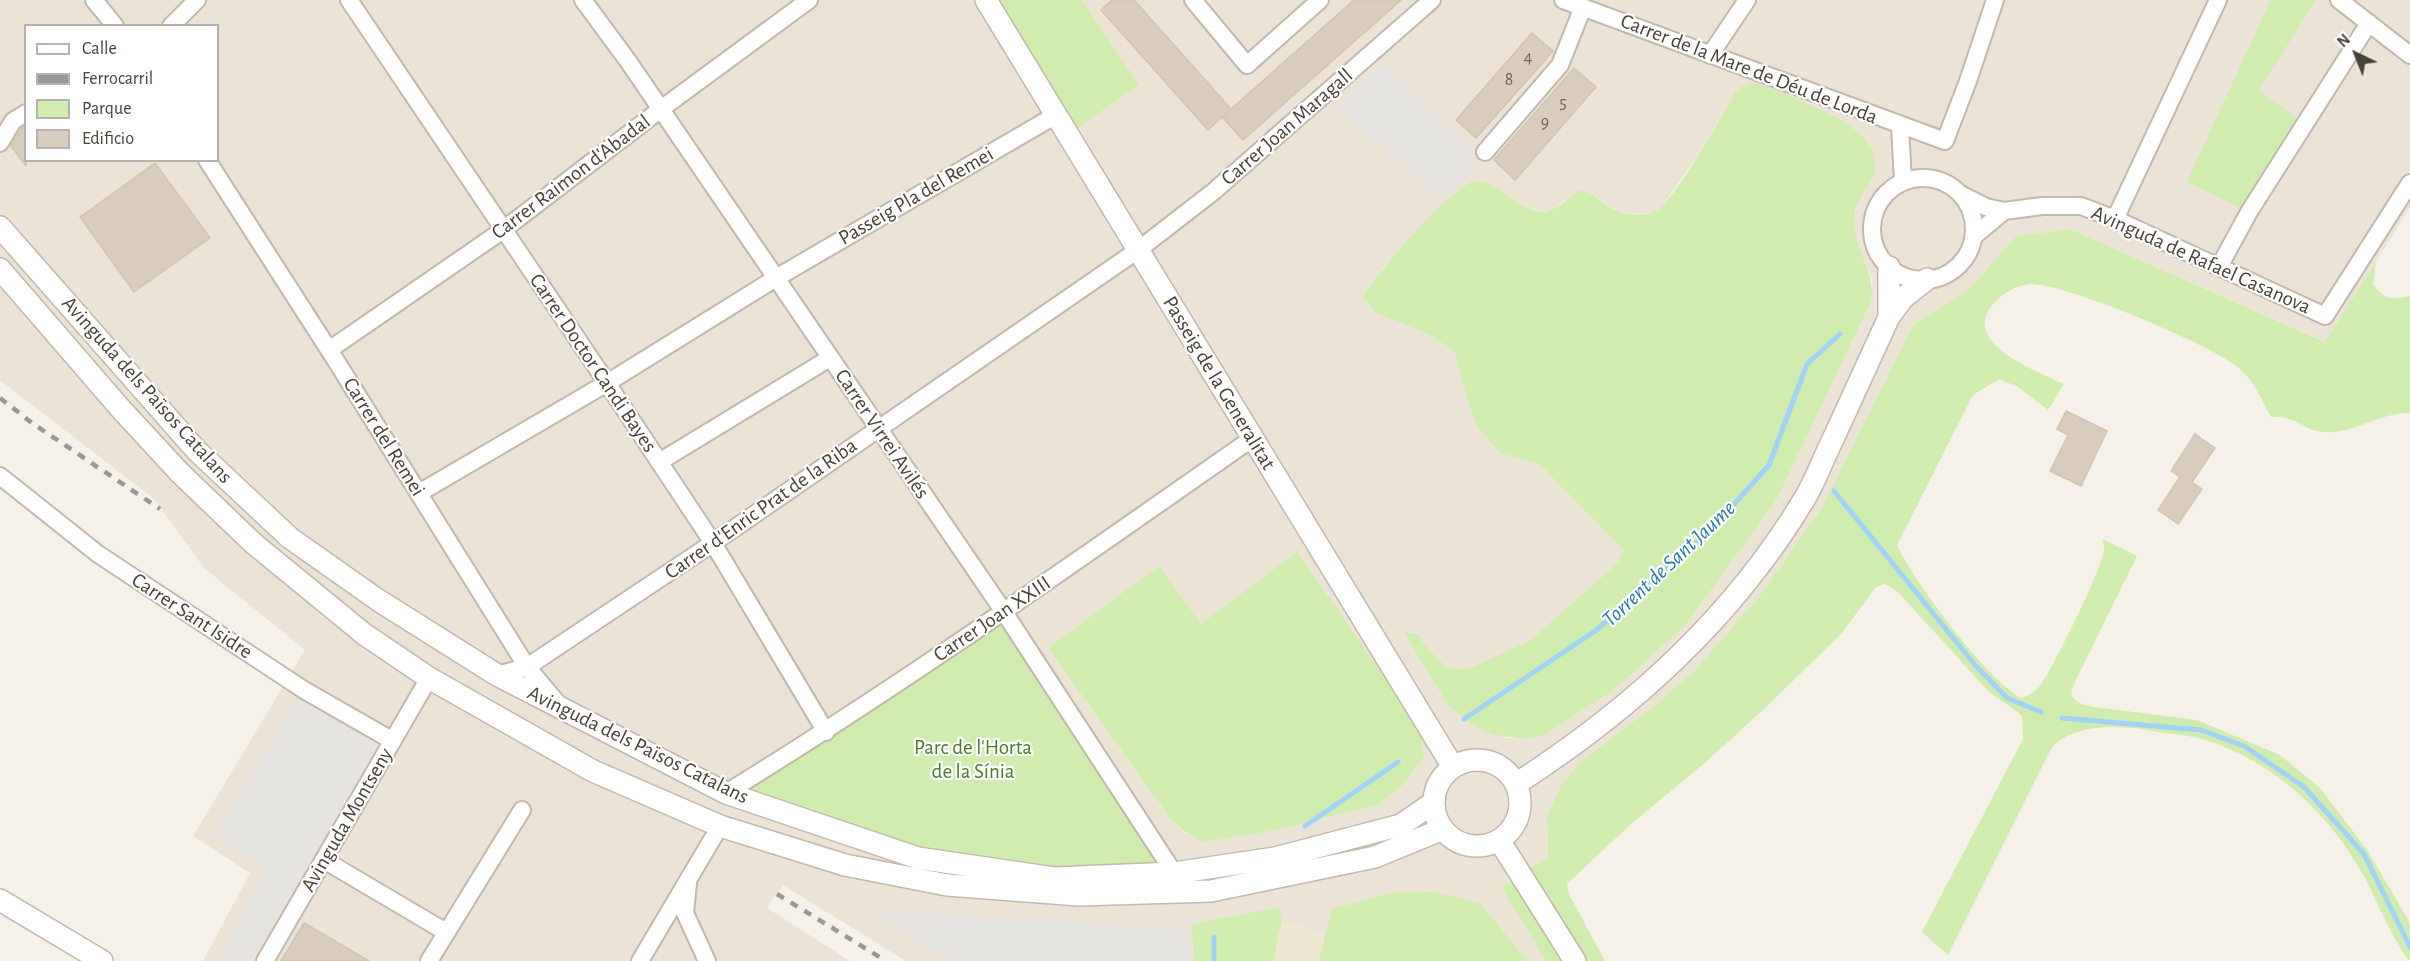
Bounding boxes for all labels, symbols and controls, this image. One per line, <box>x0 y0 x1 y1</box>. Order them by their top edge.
street label: Carrer de la Mare de Déu de Lorda <box>1617 8 1881 130</box>
legend <box>24 24 219 162</box>
north arrow <box>2326 24 2386 84</box>
text: N <box>2334 31 2353 50</box>
text: Calle <box>82 40 117 58</box>
house number: 4 <box>1524 47 1532 69</box>
street label: Carrer Joan Maragall <box>1216 63 1358 191</box>
house number: 8 <box>1505 69 1513 91</box>
text: Ferrocarril <box>82 70 153 88</box>
house number: 5 <box>1559 92 1567 114</box>
text: Parque <box>82 100 131 118</box>
street label: Carrer Raimon d'Abadal <box>487 109 655 245</box>
house number: 9 <box>1541 112 1549 134</box>
text: Edificio <box>82 130 134 148</box>
street label: Passeig Pla del Remei <box>834 141 998 251</box>
street label: Avinguda de Rafael Casanova <box>2087 200 2315 320</box>
street label: Carrer Doctor Candi Bayes <box>524 269 662 457</box>
street label: Avinguda dels Països Catalans <box>56 291 238 489</box>
street label: Passeig de la Generalitat <box>1157 291 1281 475</box>
street label: Carrer Virrei Avilés <box>829 364 935 504</box>
street label: Carrer del Remei <box>337 373 431 501</box>
street label: Carrer d'Enric Prat de la Riba <box>660 433 862 585</box>
water label: Torrent de Sant Jaume <box>1597 495 1741 633</box>
street label: Carrer Sant Isidre <box>127 568 257 664</box>
street label: Carrer Joan XXIII <box>929 571 1055 667</box>
street label: Avinguda dels Països Catalans <box>523 680 753 810</box>
park label: Parc de l'Horta de la Sínia <box>914 735 1032 785</box>
street label: Avinguda Montseny <box>296 743 398 897</box>

